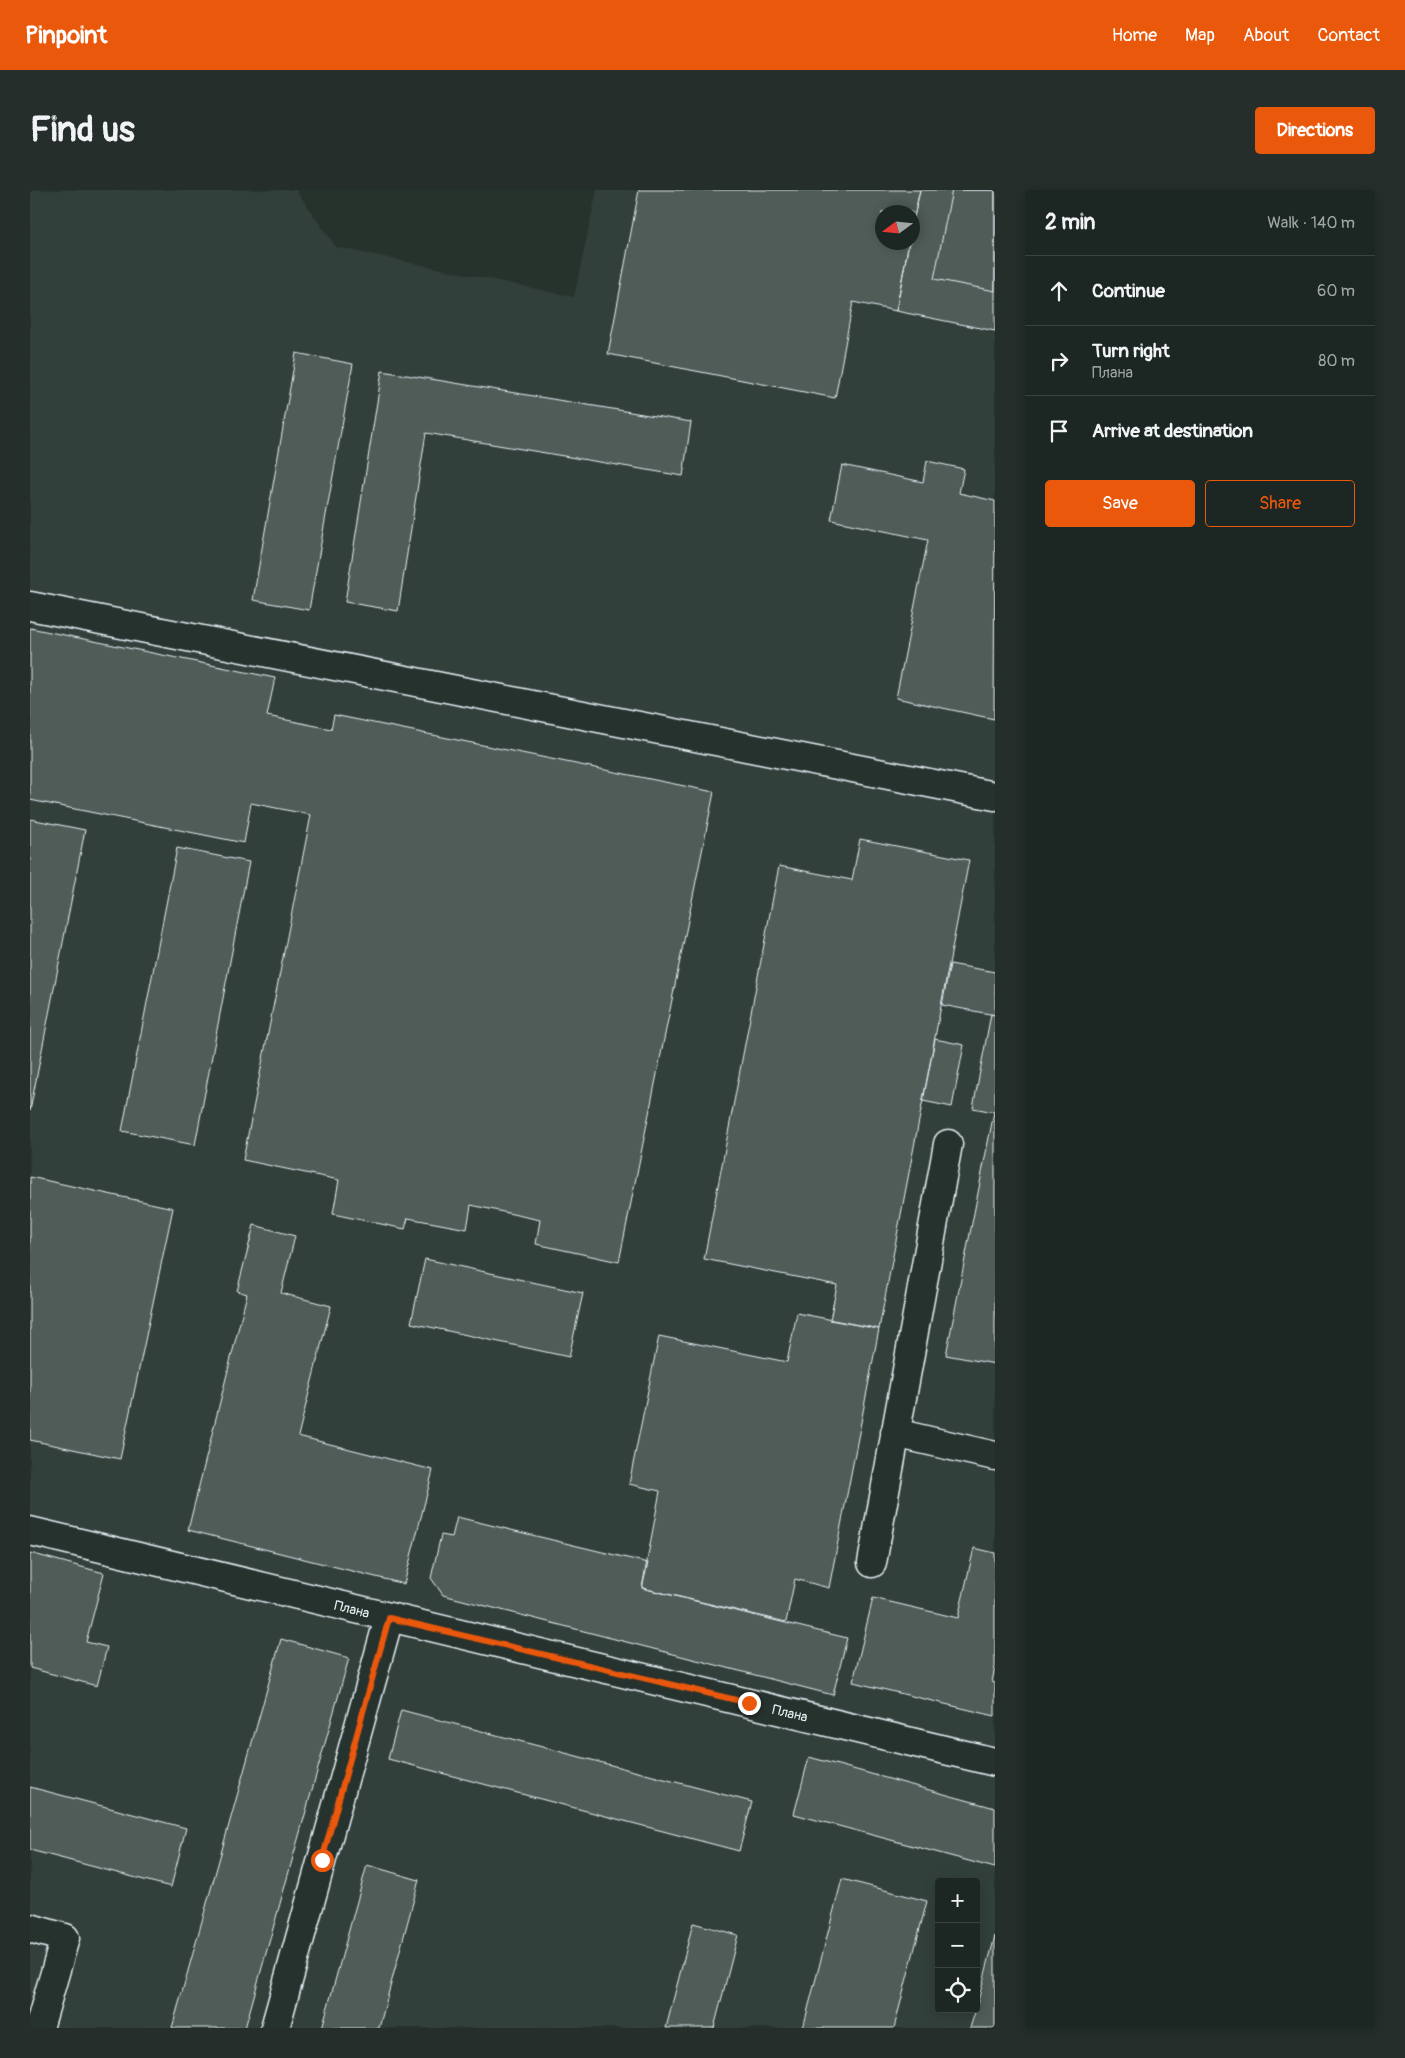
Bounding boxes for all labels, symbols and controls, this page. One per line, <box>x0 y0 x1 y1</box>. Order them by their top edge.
text: Pinpoint <box>25 21 107 50</box>
text: Home <box>1112 24 1157 47</box>
text: Map <box>1185 24 1215 47</box>
text: About <box>1243 24 1289 47</box>
text: Contact <box>1317 24 1380 47</box>
button: Directions <box>1255 107 1375 154</box>
text: Find us <box>30 108 135 152</box>
north arrow <box>875 205 920 250</box>
text: 2 min <box>1045 209 1095 236</box>
text: Walk · 140 m <box>1267 213 1355 233</box>
icon: ahead <box>1045 277 1073 305</box>
text: Continue <box>1092 279 1165 303</box>
text: 60 m <box>1317 281 1355 301</box>
text: Turn right <box>1092 339 1170 363</box>
icon: right <box>1045 347 1073 375</box>
text: 80 m <box>1318 351 1355 371</box>
text: Плана <box>1092 363 1133 383</box>
icon: arrive <box>1045 417 1073 445</box>
text: Arrive at destination <box>1092 419 1253 443</box>
button: Save <box>1045 480 1195 527</box>
button: Share <box>1205 480 1355 527</box>
street label: Плана <box>332 1597 371 1622</box>
route end <box>738 1692 761 1715</box>
street label: Плана <box>771 1701 809 1726</box>
route start <box>311 1849 334 1872</box>
map controls <box>935 1878 980 2013</box>
button: + <box>935 1878 980 1923</box>
button: − <box>935 1923 980 1968</box>
button: locate <box>935 1968 980 2013</box>

